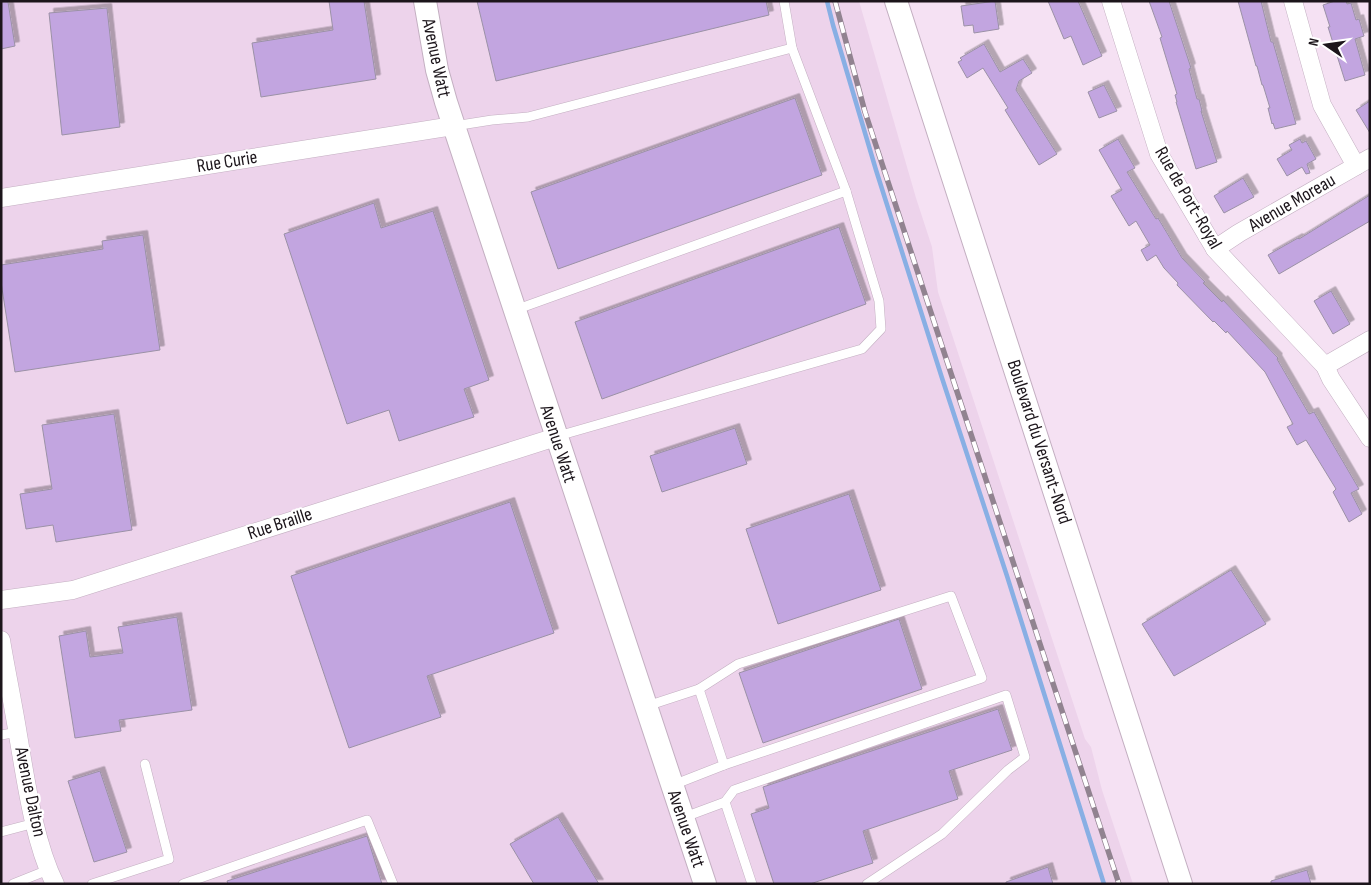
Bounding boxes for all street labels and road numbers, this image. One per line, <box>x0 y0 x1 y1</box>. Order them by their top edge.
street label: Avenue Watt <box>416 15 456 100</box>
street label: Rue de Port-Royal <box>1149 143 1227 253</box>
street label: Rue Curie <box>195 146 259 178</box>
street label: Avenue Moreau <box>1244 169 1340 238</box>
street label: Boulevard du Versant-Nord <box>1002 357 1076 527</box>
street label: Avenue Watt <box>534 401 581 486</box>
street label: Rue Braille <box>245 503 315 545</box>
street label: Avenue Dalton <box>9 744 51 839</box>
street label: Avenue Watt <box>662 786 710 871</box>

